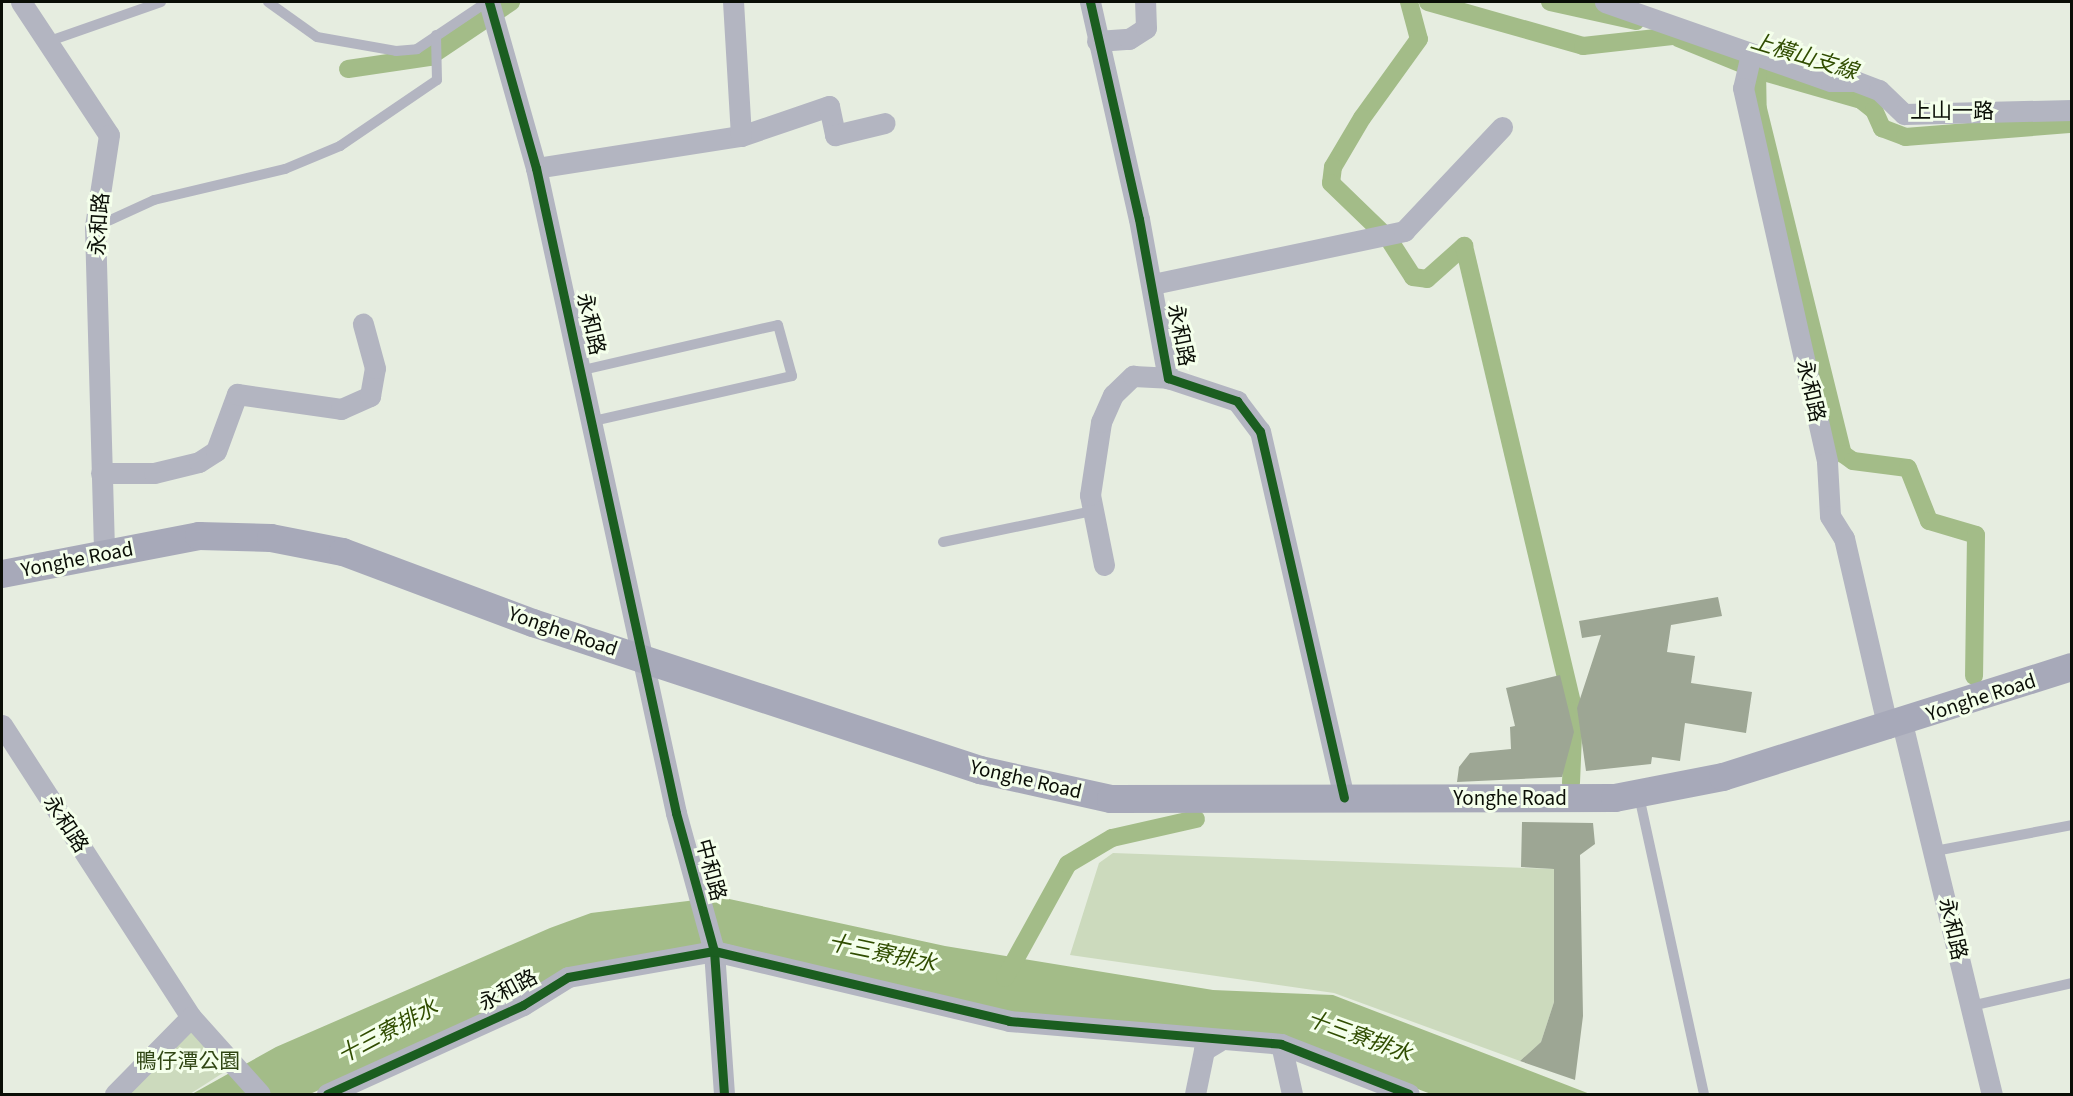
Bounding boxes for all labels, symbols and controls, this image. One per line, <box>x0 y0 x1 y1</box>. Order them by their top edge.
water label: 上橫山支線 <box>1748 28 1860 86</box>
street label: 上山一路 <box>1910 98 1994 124</box>
street label: 永和路 <box>84 192 114 256</box>
street label: 永和路 <box>572 290 610 358</box>
street label: 永和路 <box>1163 302 1199 368</box>
street label: 永和路 <box>1792 357 1830 425</box>
street label: Yonghe Road <box>19 536 135 582</box>
street label: Yonghe Road <box>505 601 621 661</box>
street label: Yonghe Road <box>1923 667 2039 727</box>
street label: Yonghe Road <box>968 754 1084 804</box>
street label: Yonghe Road <box>1453 785 1567 811</box>
street label: 永和路 <box>38 791 94 857</box>
street label: 中和路 <box>691 836 731 904</box>
street label: 永和路 <box>1934 895 1972 963</box>
water label: 十三寮排水 <box>825 930 939 978</box>
street label: 永和路 <box>474 964 542 1016</box>
water label: 十三寮排水 <box>333 995 443 1069</box>
water label: 十三寮排水 <box>1303 1006 1415 1068</box>
park label: 鴨仔潭公園 <box>136 1048 240 1074</box>

